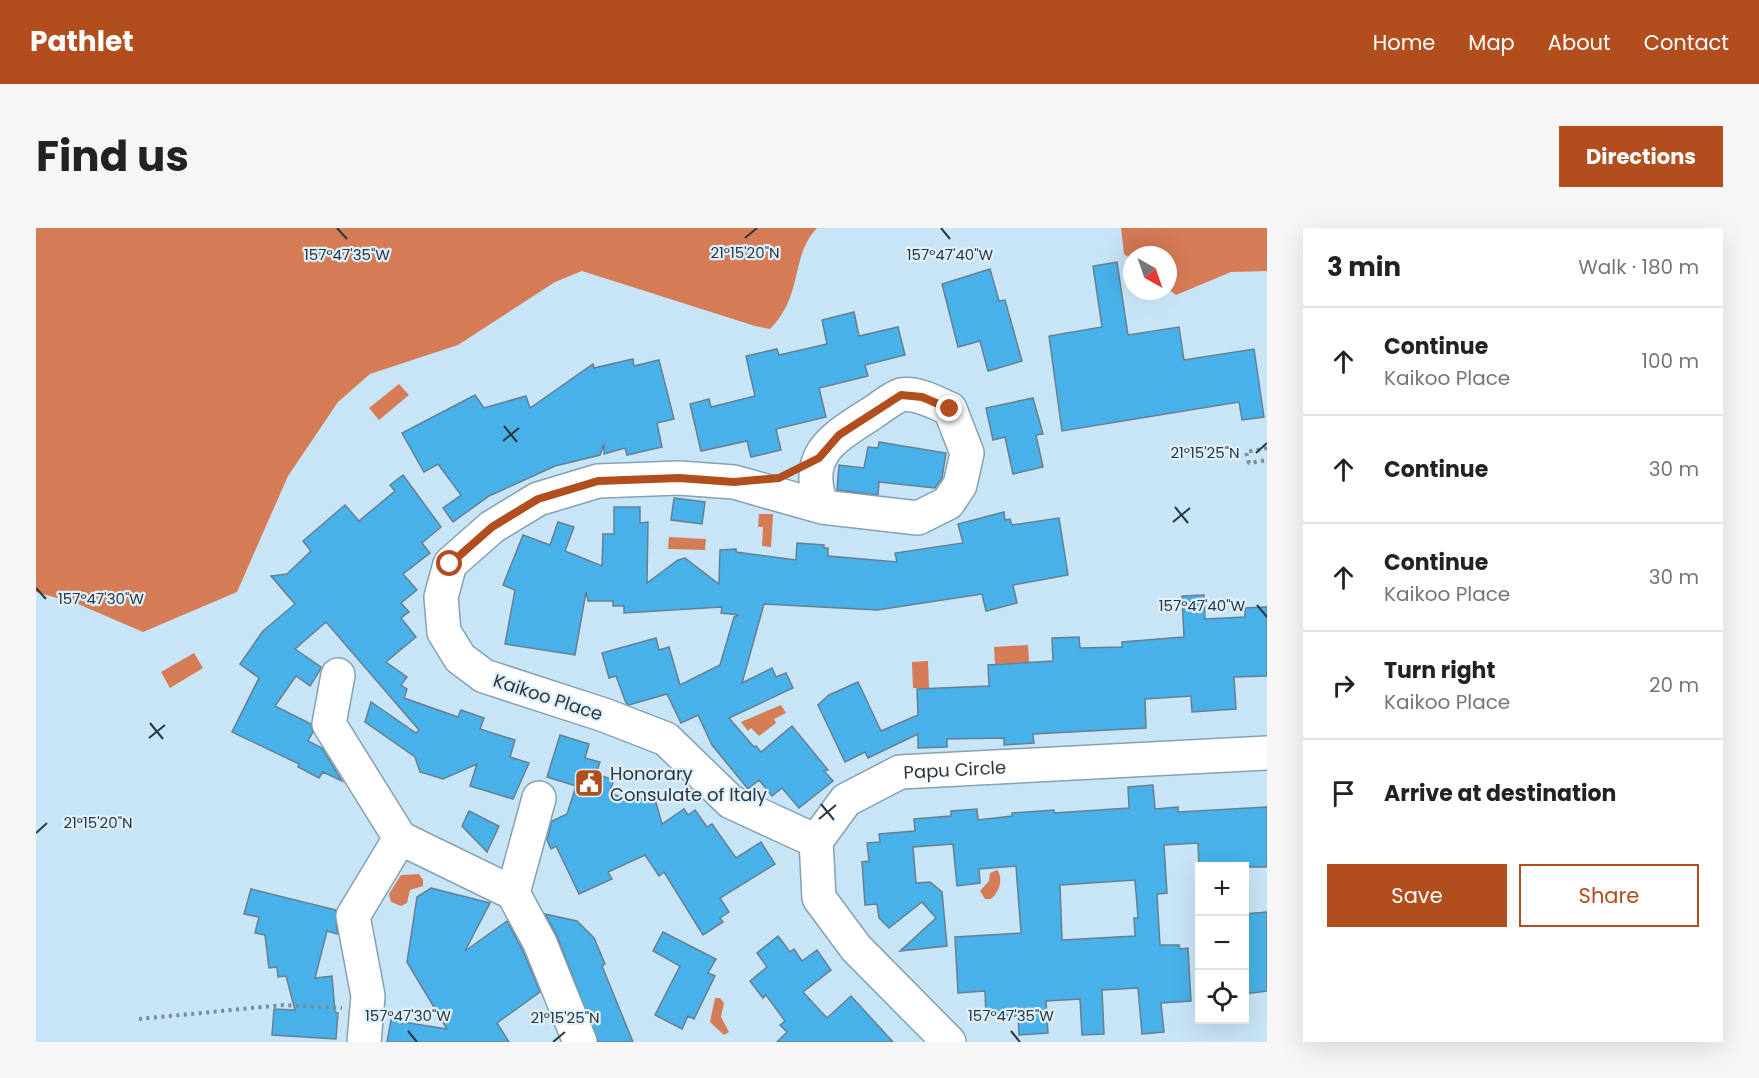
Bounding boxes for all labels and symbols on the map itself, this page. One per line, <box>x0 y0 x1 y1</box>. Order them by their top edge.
text: 21°15'20"N <box>710 242 780 263</box>
text: 157°47'35"W <box>304 244 390 265</box>
text: 157°47'40"W <box>907 244 994 265</box>
north arrow <box>1123 246 1177 300</box>
route end <box>936 395 962 421</box>
text: 21°15'25"N <box>1170 442 1240 463</box>
route start <box>436 550 462 576</box>
text: 157°47'30"W <box>58 588 144 609</box>
text: 157°47'40"W <box>1159 595 1246 616</box>
street label: Kaikoo Place <box>490 668 606 726</box>
street label: Papu Circle <box>903 754 1007 784</box>
place label: Honorary Consulate of Italy <box>610 761 767 807</box>
public building icon: Honorary Consulate of Italy <box>573 767 605 799</box>
text: 21°15'20"N <box>63 812 133 833</box>
text: 157°47'30"W <box>365 1005 451 1026</box>
text: 157°47'35"W <box>968 1005 1054 1026</box>
text: 21°15'25"N <box>530 1007 600 1028</box>

